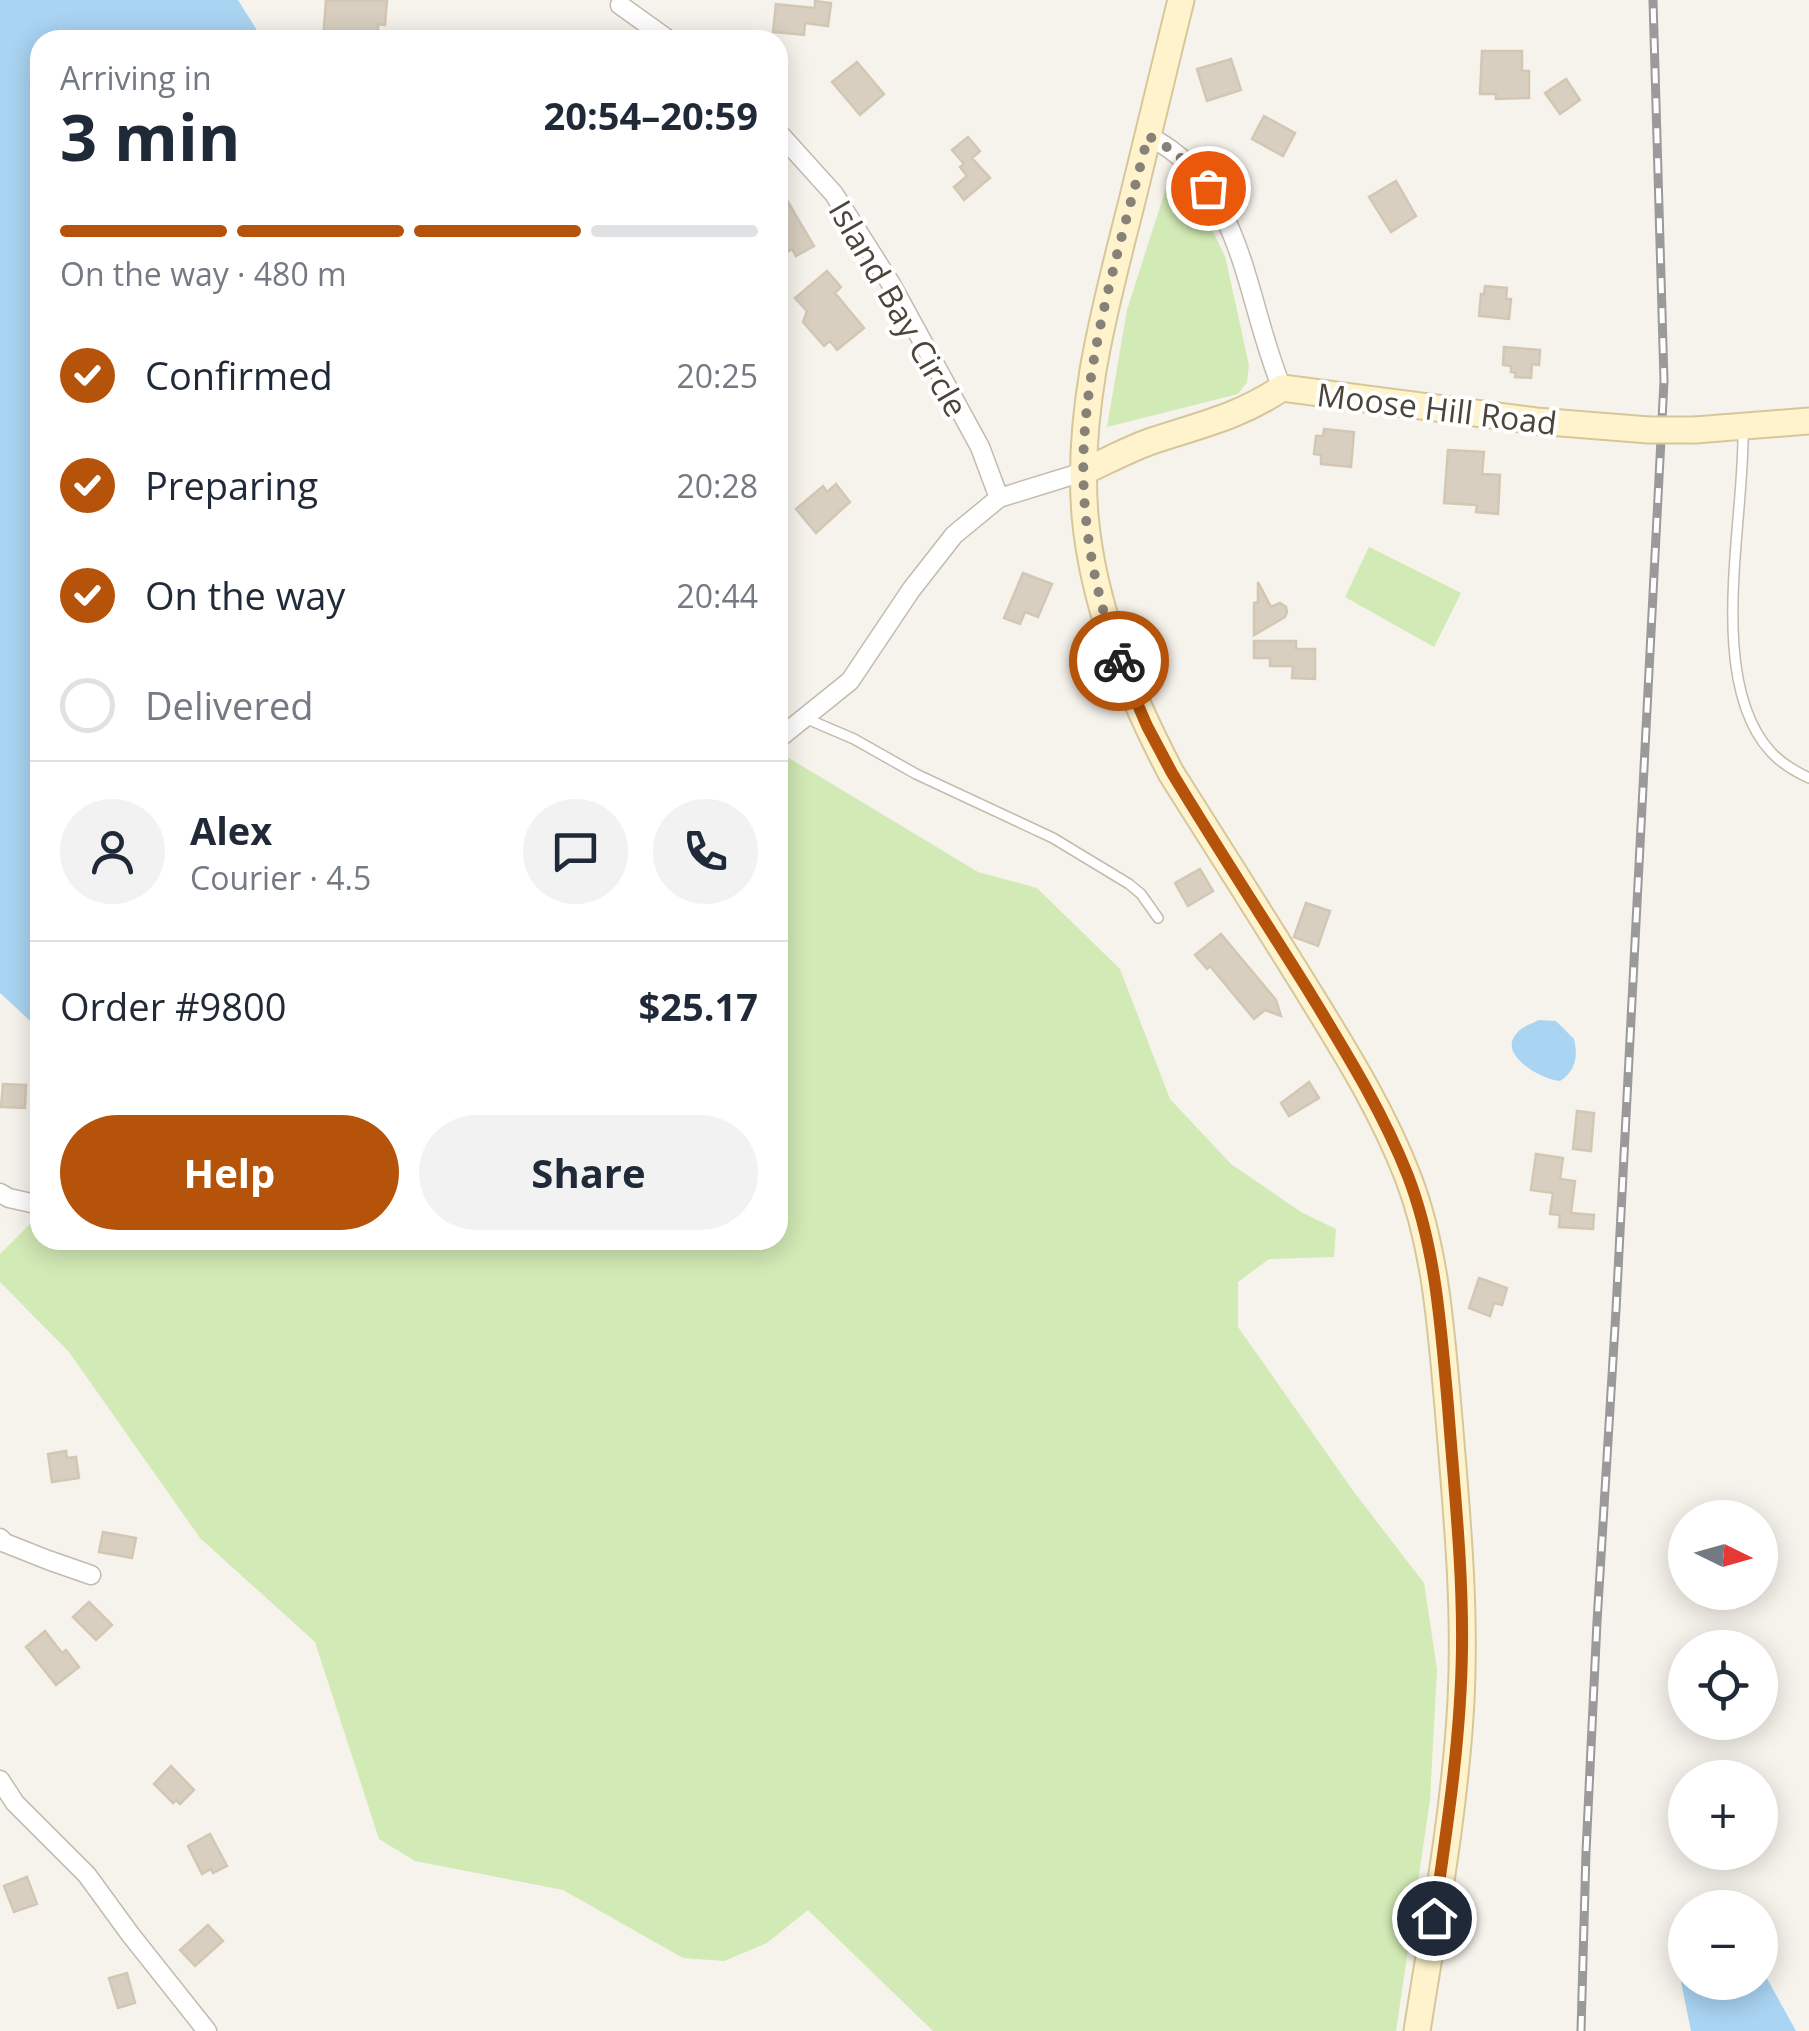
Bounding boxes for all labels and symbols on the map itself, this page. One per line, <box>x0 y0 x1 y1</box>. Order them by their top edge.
pin <box>1166 146 1251 231</box>
street label: Island Bay Circle <box>820 192 978 424</box>
street label: Moose Hill Road <box>1315 372 1559 444</box>
courier <box>1069 611 1169 711</box>
north arrow <box>1668 1500 1778 1610</box>
pin <box>1392 1876 1477 1961</box>

